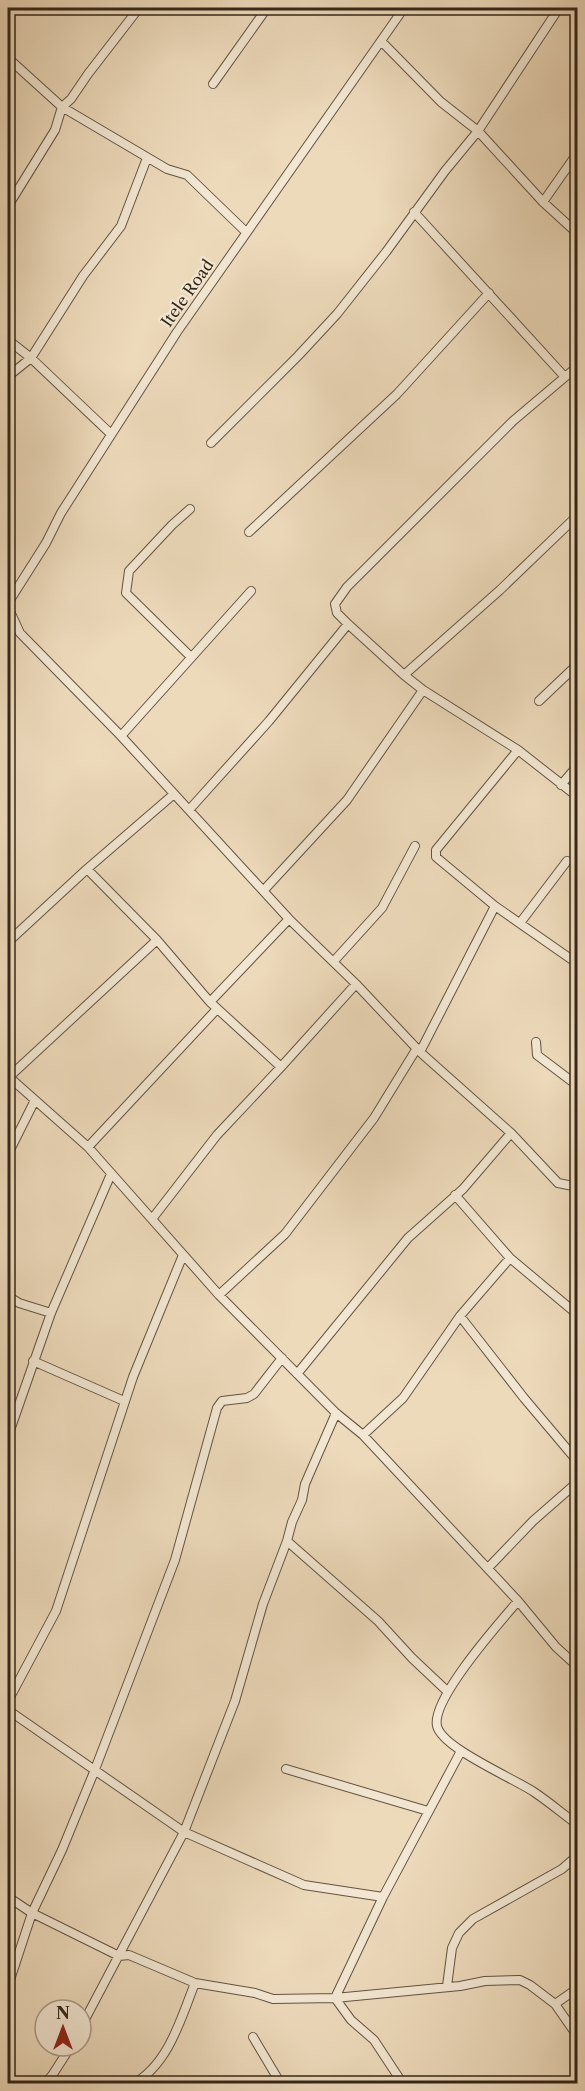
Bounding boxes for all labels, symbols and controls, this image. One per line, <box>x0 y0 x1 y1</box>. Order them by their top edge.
street label: Itele Road <box>156 255 218 331</box>
north arrow <box>33 1998 93 2058</box>
text: N <box>56 2003 70 2023</box>

